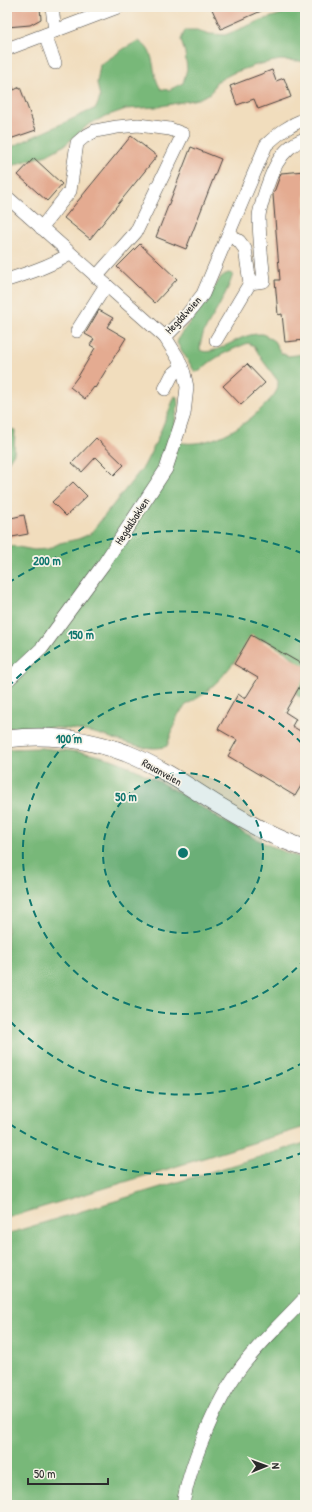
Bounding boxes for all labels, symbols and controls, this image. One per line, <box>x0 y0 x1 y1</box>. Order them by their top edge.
street label: Hegdalveien <box>162 293 204 337</box>
street label: Hegdalbakken <box>112 495 152 547</box>
text: 200 m <box>33 552 61 569</box>
text: 150 m <box>68 626 94 643</box>
text: 100 m <box>56 730 82 747</box>
street label: Rauanveien <box>140 755 184 789</box>
text: 50 m <box>115 788 137 805</box>
centre of rings <box>176 846 190 860</box>
north arrow <box>246 1446 286 1486</box>
scale bar <box>28 1460 108 1486</box>
text: N <box>269 1463 283 1469</box>
text: 50 m <box>34 1465 55 1482</box>

